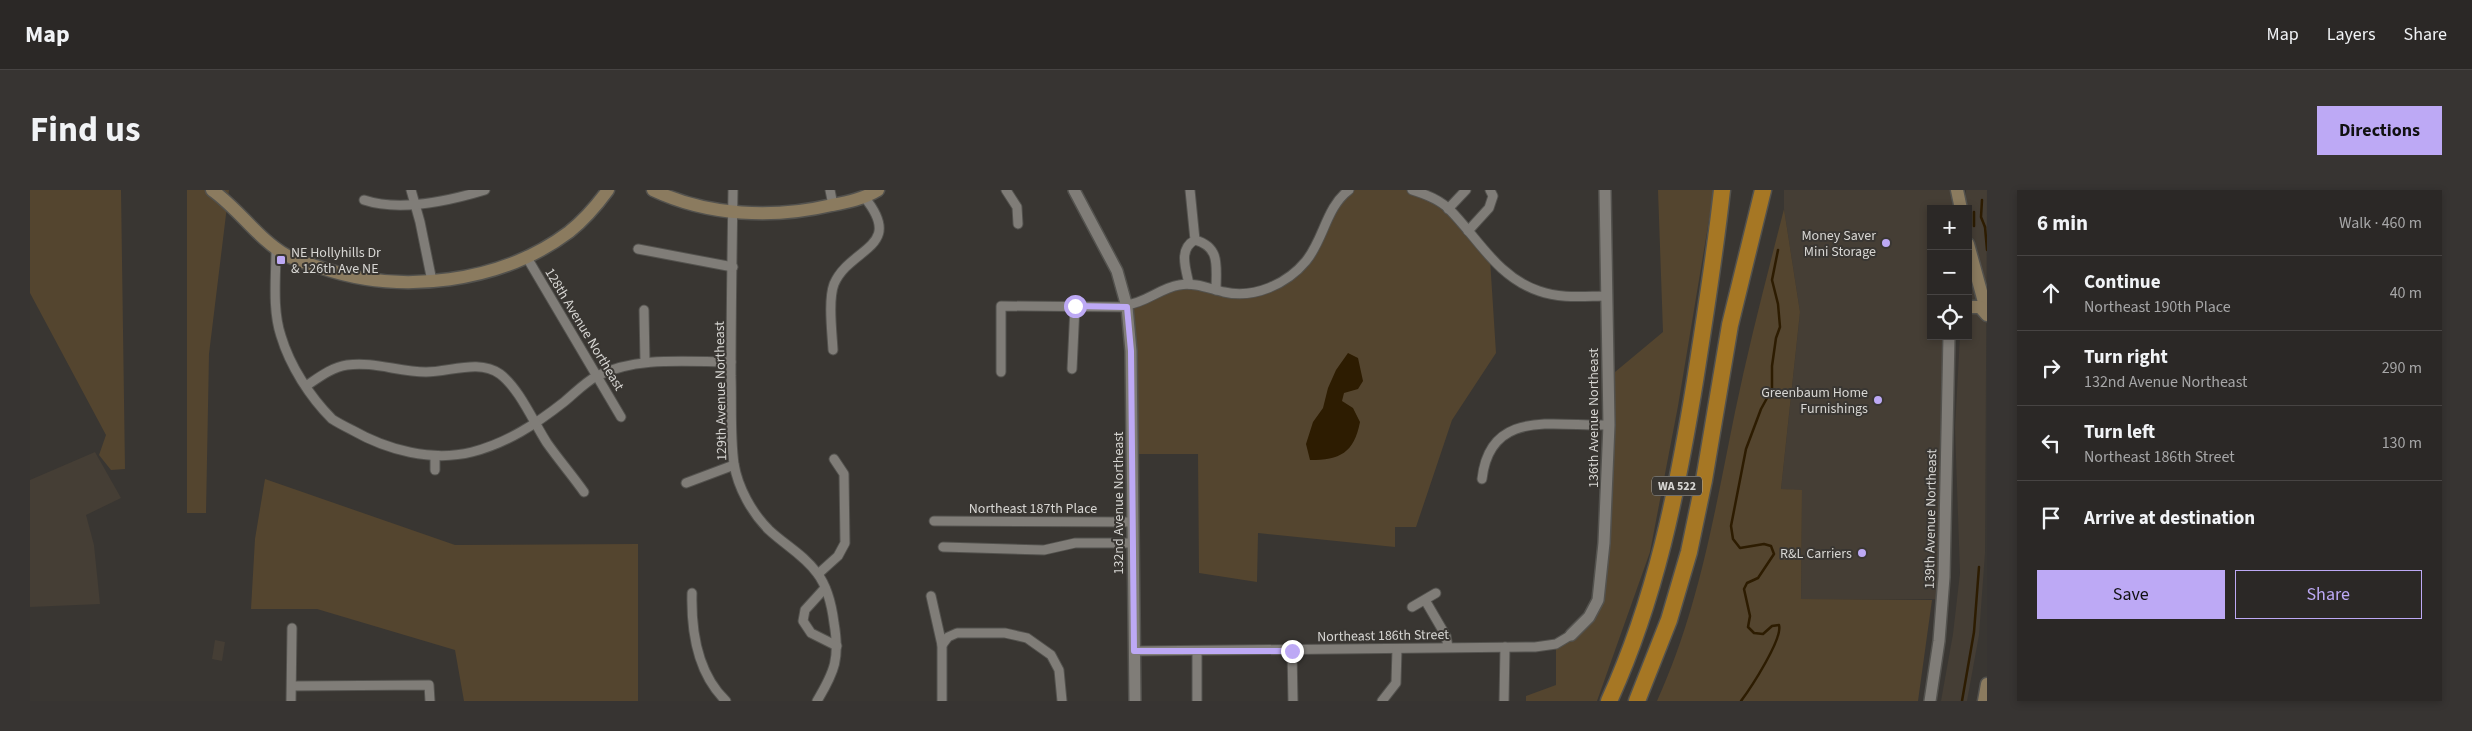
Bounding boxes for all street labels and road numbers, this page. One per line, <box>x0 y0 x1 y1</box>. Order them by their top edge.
street label: 128th Avenue Northeast <box>540 264 629 395</box>
street label: 129th Avenue Northeast <box>710 321 732 461</box>
street label: 136th Avenue Northeast <box>1584 348 1604 488</box>
street label: 132nd Avenue Northeast <box>1109 431 1129 575</box>
street label: 139th Avenue Northeast <box>1920 449 1942 589</box>
road number: WA 522 <box>1652 476 1702 496</box>
street label: Northeast 187th Place <box>969 499 1097 519</box>
street label: Northeast 186th Street <box>1317 625 1449 647</box>

